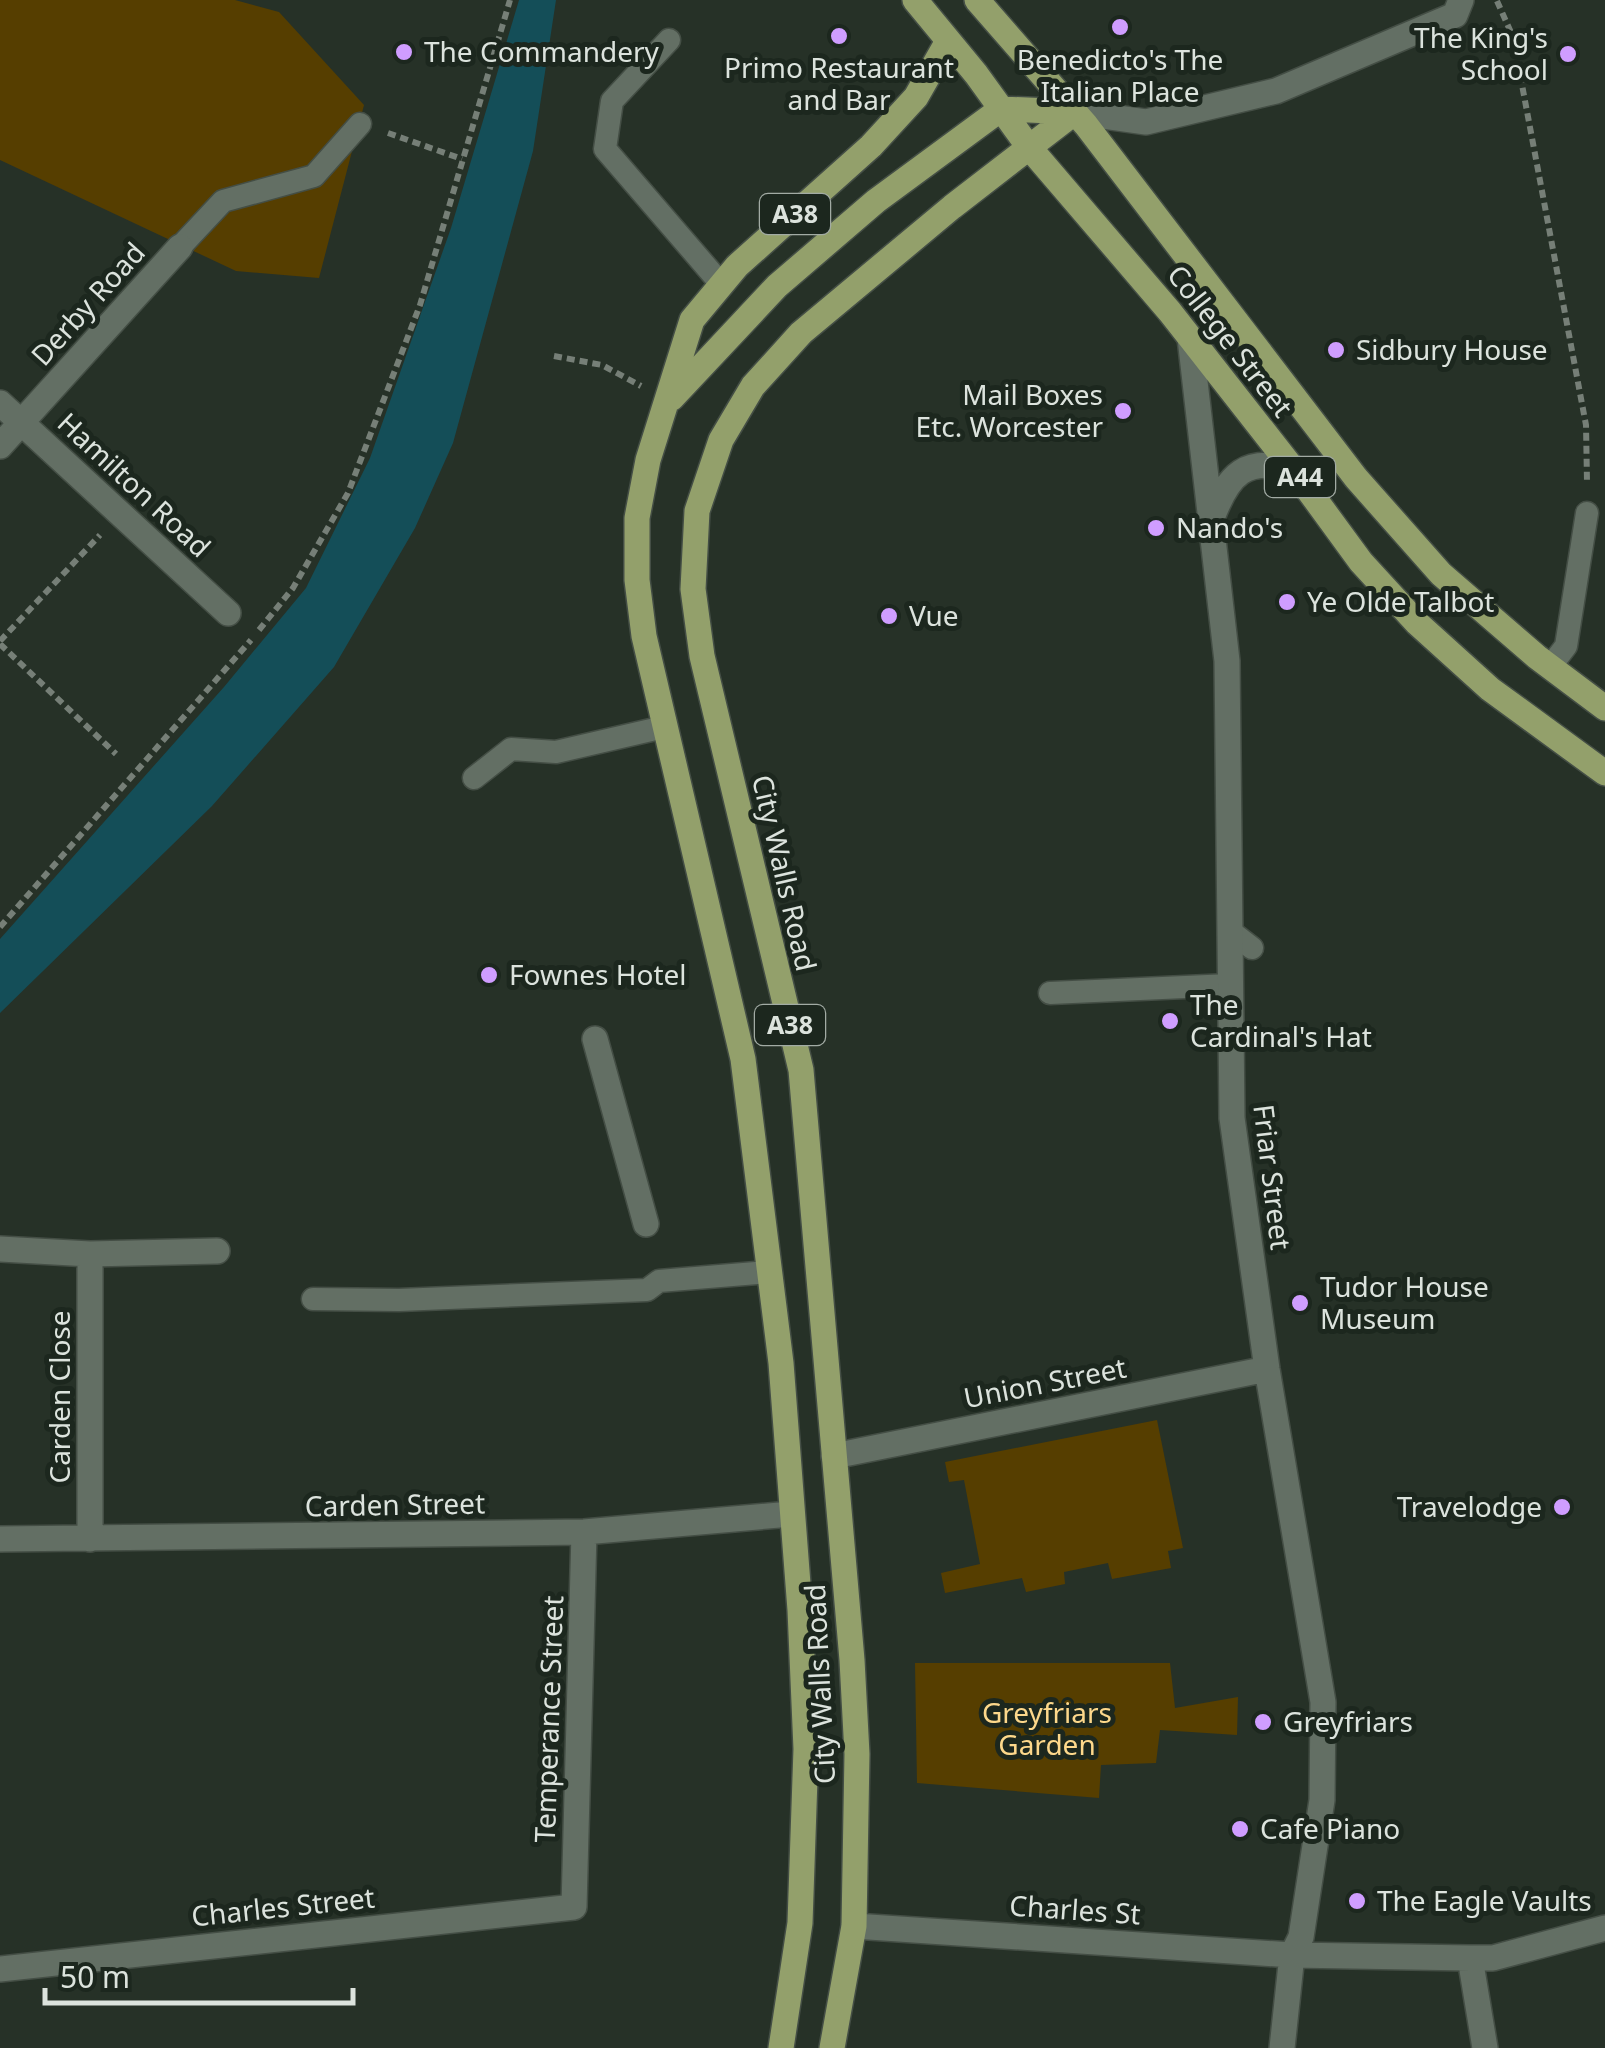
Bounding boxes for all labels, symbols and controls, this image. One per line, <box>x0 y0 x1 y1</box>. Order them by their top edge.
marker: Benedicto's The Italian Place <box>1109 16 1131 38</box>
place label: The King's School <box>1414 18 1548 88</box>
marker: Primo Restaurant and Bar <box>828 25 850 47</box>
place label: The Commandery <box>424 32 660 70</box>
place label: Benedicto's The Italian Place <box>1017 40 1223 110</box>
marker: The Commandery <box>393 41 415 63</box>
marker: The King's School <box>1557 43 1579 65</box>
place label: Primo Restaurant and Bar <box>724 48 954 118</box>
road number: A38 <box>760 194 830 234</box>
street label: Derby Road <box>22 234 153 373</box>
street label: College Street <box>1159 256 1302 424</box>
place label: Sidbury House <box>1356 330 1548 368</box>
marker: Sidbury House <box>1325 339 1347 361</box>
place label: Mail Boxes Etc. Worcester <box>916 375 1103 445</box>
marker: Mail Boxes Etc. Worcester <box>1112 400 1134 422</box>
street label: Hamilton Road <box>50 404 219 565</box>
road number: A44 <box>1265 457 1335 497</box>
place label: Nando's <box>1176 508 1283 546</box>
marker: Nando's <box>1145 517 1167 539</box>
place label: Ye Olde Talbot <box>1307 582 1494 620</box>
marker: Ye Olde Talbot <box>1276 591 1298 613</box>
place label: Vue <box>909 596 959 634</box>
marker: Vue <box>878 605 900 627</box>
street label: City Walls Road <box>744 771 826 975</box>
place label: Fownes Hotel <box>509 955 687 993</box>
marker: Fownes Hotel <box>478 964 500 986</box>
place label: The Cardinal's Hat <box>1190 985 1372 1055</box>
road number: A38 <box>755 1005 825 1045</box>
marker: The Cardinal's Hat <box>1159 1010 1181 1032</box>
street label: Friar Street <box>1245 1102 1301 1252</box>
place label: Tudor House Museum <box>1320 1267 1489 1337</box>
marker: Tudor House Museum <box>1289 1292 1311 1314</box>
street label: Carden Close <box>40 1310 78 1484</box>
street label: Union Street <box>960 1348 1129 1416</box>
street label: Carden Street <box>305 1483 485 1525</box>
place label: Travelodge <box>1397 1487 1542 1525</box>
marker: Travelodge <box>1551 1496 1573 1518</box>
street label: City Walls Road <box>795 1583 843 1785</box>
street label: Temperance Street <box>525 1595 571 1843</box>
park label: Greyfriars Garden <box>982 1693 1112 1763</box>
place label: Greyfriars <box>1283 1702 1413 1740</box>
marker: Greyfriars <box>1252 1711 1274 1733</box>
place label: Cafe Piano <box>1260 1809 1400 1847</box>
marker: Cafe Piano <box>1229 1818 1251 1840</box>
street label: Charles Street <box>189 1877 376 1935</box>
place label: The Eagle Vaults <box>1377 1881 1592 1919</box>
street label: Charles St <box>1008 1885 1142 1933</box>
marker: The Eagle Vaults <box>1346 1890 1368 1912</box>
scale bar <box>45 1943 352 2005</box>
text: 50 m <box>60 1956 130 1997</box>

